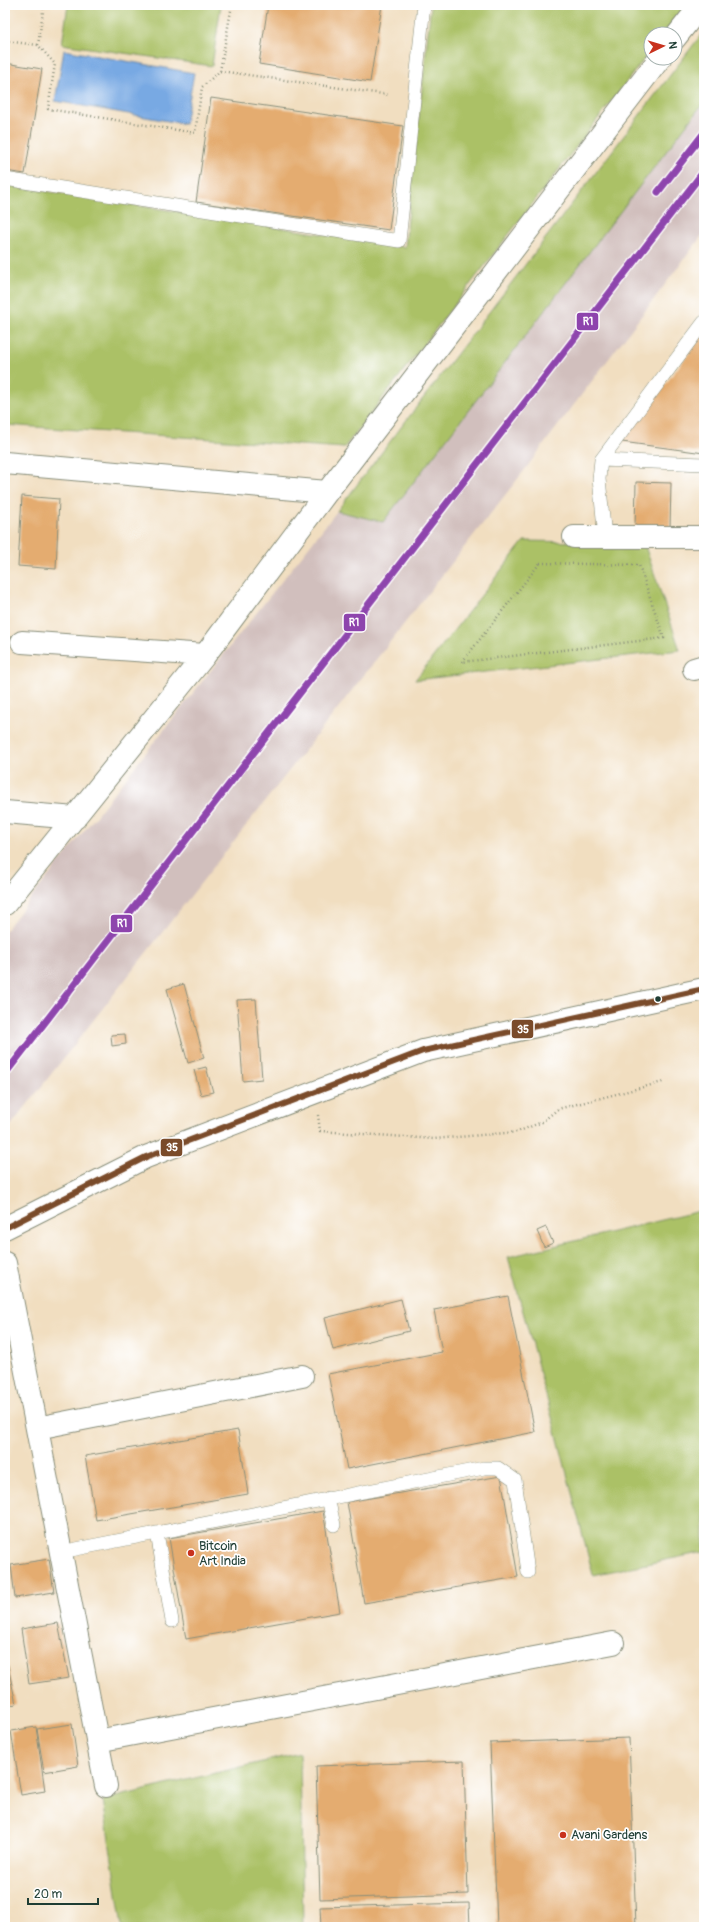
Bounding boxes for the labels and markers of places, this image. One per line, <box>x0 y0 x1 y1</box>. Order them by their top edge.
unlabelled marker <box>653 994 663 1004</box>
place label: Bitcoin Art India <box>199 1538 246 1569</box>
marker: Bitcoin Art India <box>186 1548 196 1558</box>
place label: Avani Gardens <box>571 1827 647 1843</box>
marker: Avani Gardens <box>558 1830 568 1840</box>

